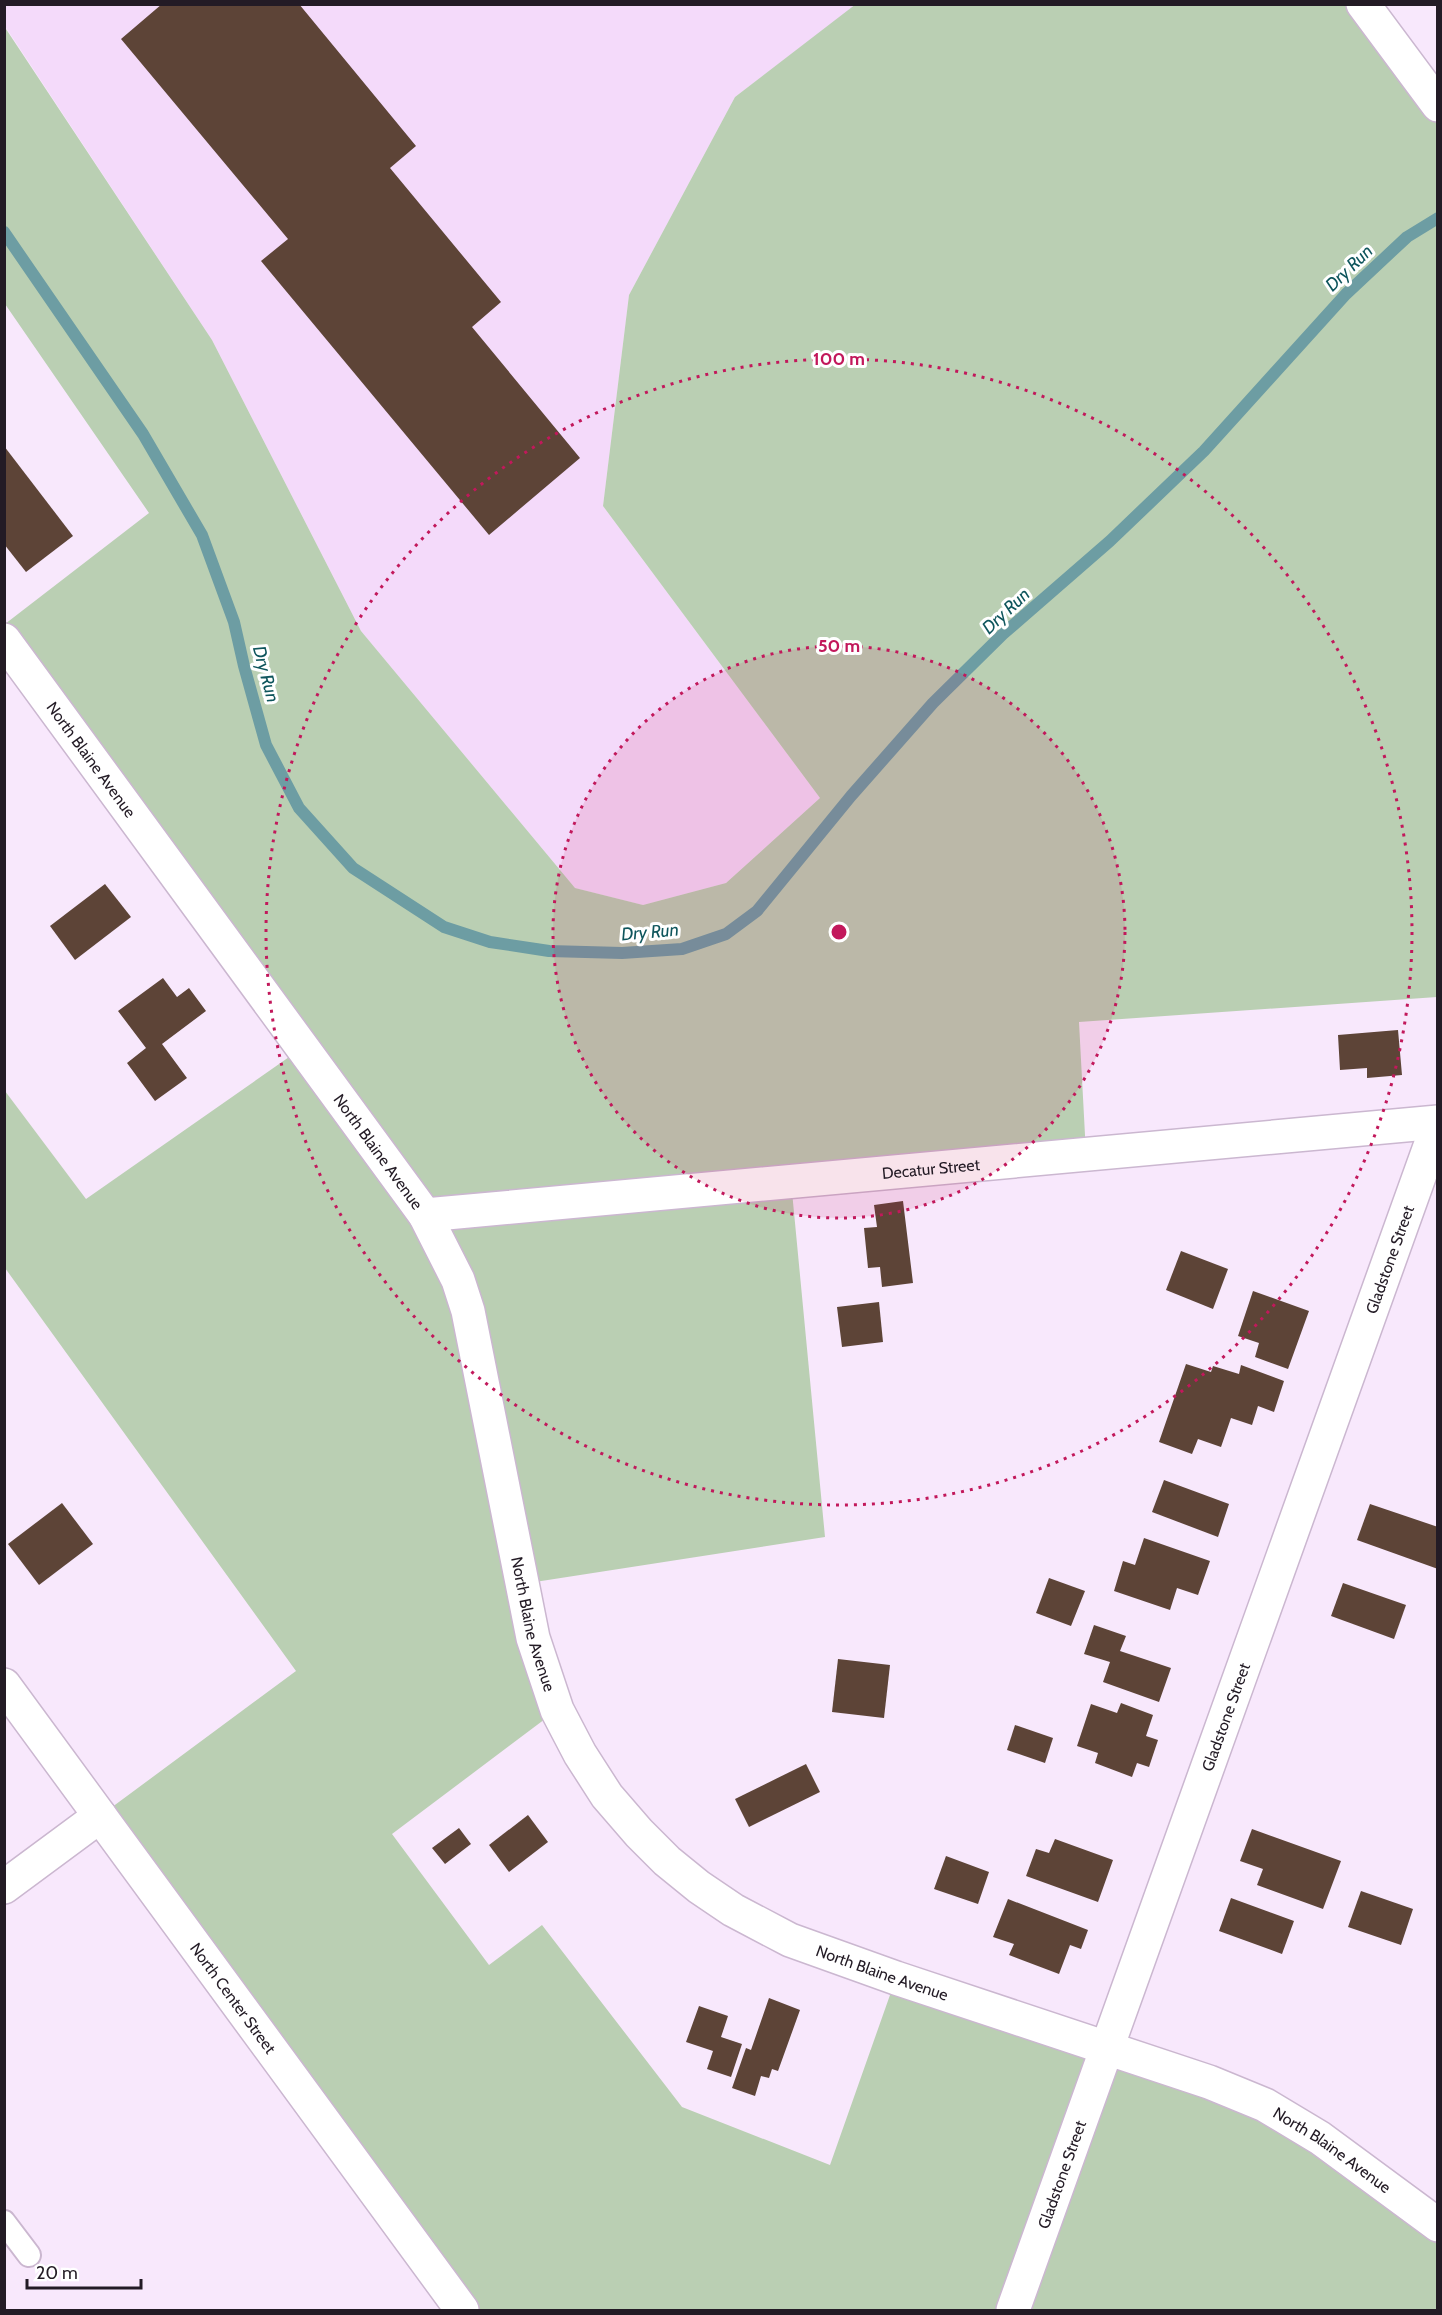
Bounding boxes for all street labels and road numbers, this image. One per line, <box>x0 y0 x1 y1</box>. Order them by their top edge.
street label: North Blaine Avenue <box>42 698 140 821</box>
street label: North Blaine Avenue <box>330 1090 427 1213</box>
street label: Decatur Street <box>881 1155 981 1183</box>
street label: Gladstone Street <box>1362 1202 1418 1316</box>
street label: North Blaine Avenue <box>507 1555 559 1694</box>
street label: Gladstone Street <box>1198 1660 1254 1774</box>
street label: North Center Street <box>186 1939 280 2058</box>
street label: North Blaine Avenue <box>813 1941 951 2005</box>
street label: North Blaine Avenue <box>1270 2103 1395 2197</box>
street label: Gladstone Street <box>1034 2117 1090 2231</box>

